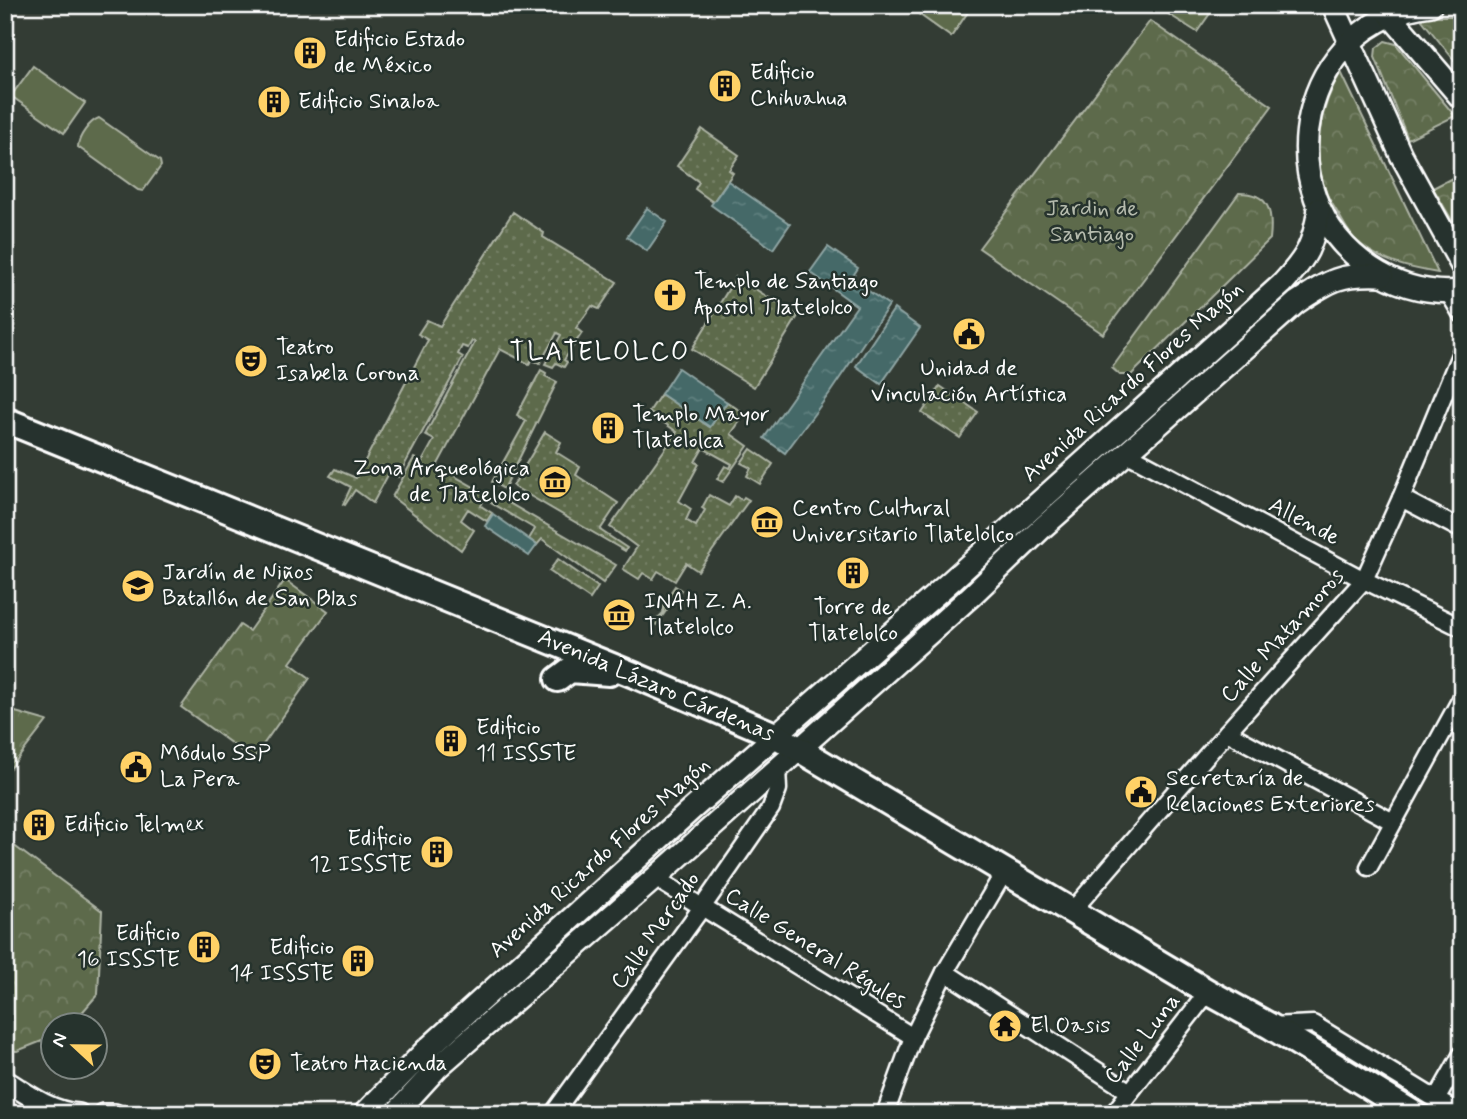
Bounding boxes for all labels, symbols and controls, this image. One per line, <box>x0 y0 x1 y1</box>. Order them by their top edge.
place label: Edificio Estado de México <box>334 25 465 81</box>
building icon: Edificio Estado de México <box>291 34 329 72</box>
place label: Edificio Chihuahua <box>750 58 848 114</box>
building icon: Edificio Chihuahua <box>706 67 744 105</box>
building icon: Edificio Sinaloa <box>255 83 293 121</box>
place label: Edificio Sinaloa <box>298 87 440 117</box>
park label: Jardin de Santiago <box>1046 194 1138 250</box>
place label: Templo de Santiago Apostol Tlatelolco <box>694 267 878 324</box>
street label: Avenida Ricardo Flores Magón <box>1016 275 1250 489</box>
church icon: Templo de Santiago Apostol Tlatelolco <box>651 276 689 314</box>
public building icon: Unidad de Vinculación Artística <box>950 315 988 353</box>
place label: Teatro Isabela Corona <box>276 333 419 389</box>
district label: TLATELOLCO <box>510 336 690 370</box>
theatre icon: Teatro Isabela Corona <box>232 342 270 380</box>
place label: Unidad de Vinculación Artística <box>871 354 1067 410</box>
place label: Templo Mayor Tlatelolca <box>632 400 770 456</box>
building icon: Templo Mayor Tlatelolca <box>589 409 627 447</box>
place label: Zona Arqueológica de Tlatelolco <box>353 454 530 510</box>
museum icon: Zona Arqueológica de Tlatelolco <box>536 463 574 501</box>
street label: Allende <box>1263 491 1345 553</box>
place label: Centro Cultural Universitario Tlatelolco <box>792 494 1014 550</box>
museum icon: Centro Cultural Universitario Tlatelolco <box>748 503 786 541</box>
building icon: Torre de Tlatelolco <box>834 554 872 592</box>
place label: Jardín de Niños Batallón de San Blas <box>162 558 357 614</box>
street label: Calle Matamoros <box>1214 562 1352 710</box>
school or university icon: Jardín de Niños Batallón de San Blas <box>119 567 157 605</box>
place label: INAH Z. A. Tlatelolco <box>644 587 752 643</box>
place label: Torre de Tlatelolco <box>808 593 898 649</box>
museum icon: INAH Z. A. Tlatelolco <box>600 596 638 634</box>
street label: Avenida Lázaro Cárdenas <box>533 622 779 750</box>
place label: Edificio 11 ISSSTE <box>476 713 576 769</box>
building icon: Edificio 11 ISSSTE <box>432 722 470 760</box>
place label: Módulo SSP La Pera <box>160 739 271 795</box>
public building icon: Módulo SSP La Pera <box>117 748 155 786</box>
street label: Avenida Ricardo Flores Magón <box>483 751 717 965</box>
place label: Secretaría de Relaciones Exteriores <box>1166 764 1375 820</box>
public building icon: Secretaría de Relaciones Exteriores <box>1122 773 1160 811</box>
building icon: Edificio Telmex <box>20 806 58 844</box>
place label: Edificio Telmex <box>64 810 204 840</box>
place label: Edificio 12 ISSSTE <box>309 824 412 880</box>
building icon: Edificio 12 ISSSTE <box>418 833 456 871</box>
street label: Calle Mercado <box>604 866 708 996</box>
street label: Calle General Régules <box>719 881 911 1017</box>
place label: Edificio 16 ISSSTE <box>77 919 180 975</box>
building icon: Edificio 16 ISSSTE <box>185 928 223 966</box>
place label: Edificio 14 ISSSTE <box>230 933 334 989</box>
building icon: Edificio 14 ISSSTE <box>339 942 377 980</box>
street label: Calle Luna <box>1098 987 1188 1091</box>
temple icon: El Oasis <box>986 1007 1024 1045</box>
north arrow <box>38 1010 108 1080</box>
place label: El Oasis <box>1030 1011 1110 1041</box>
text: N <box>46 1030 74 1051</box>
theatre icon: Teatro Hacienda <box>246 1045 284 1083</box>
place label: Teatro Hacienda <box>290 1049 447 1079</box>

